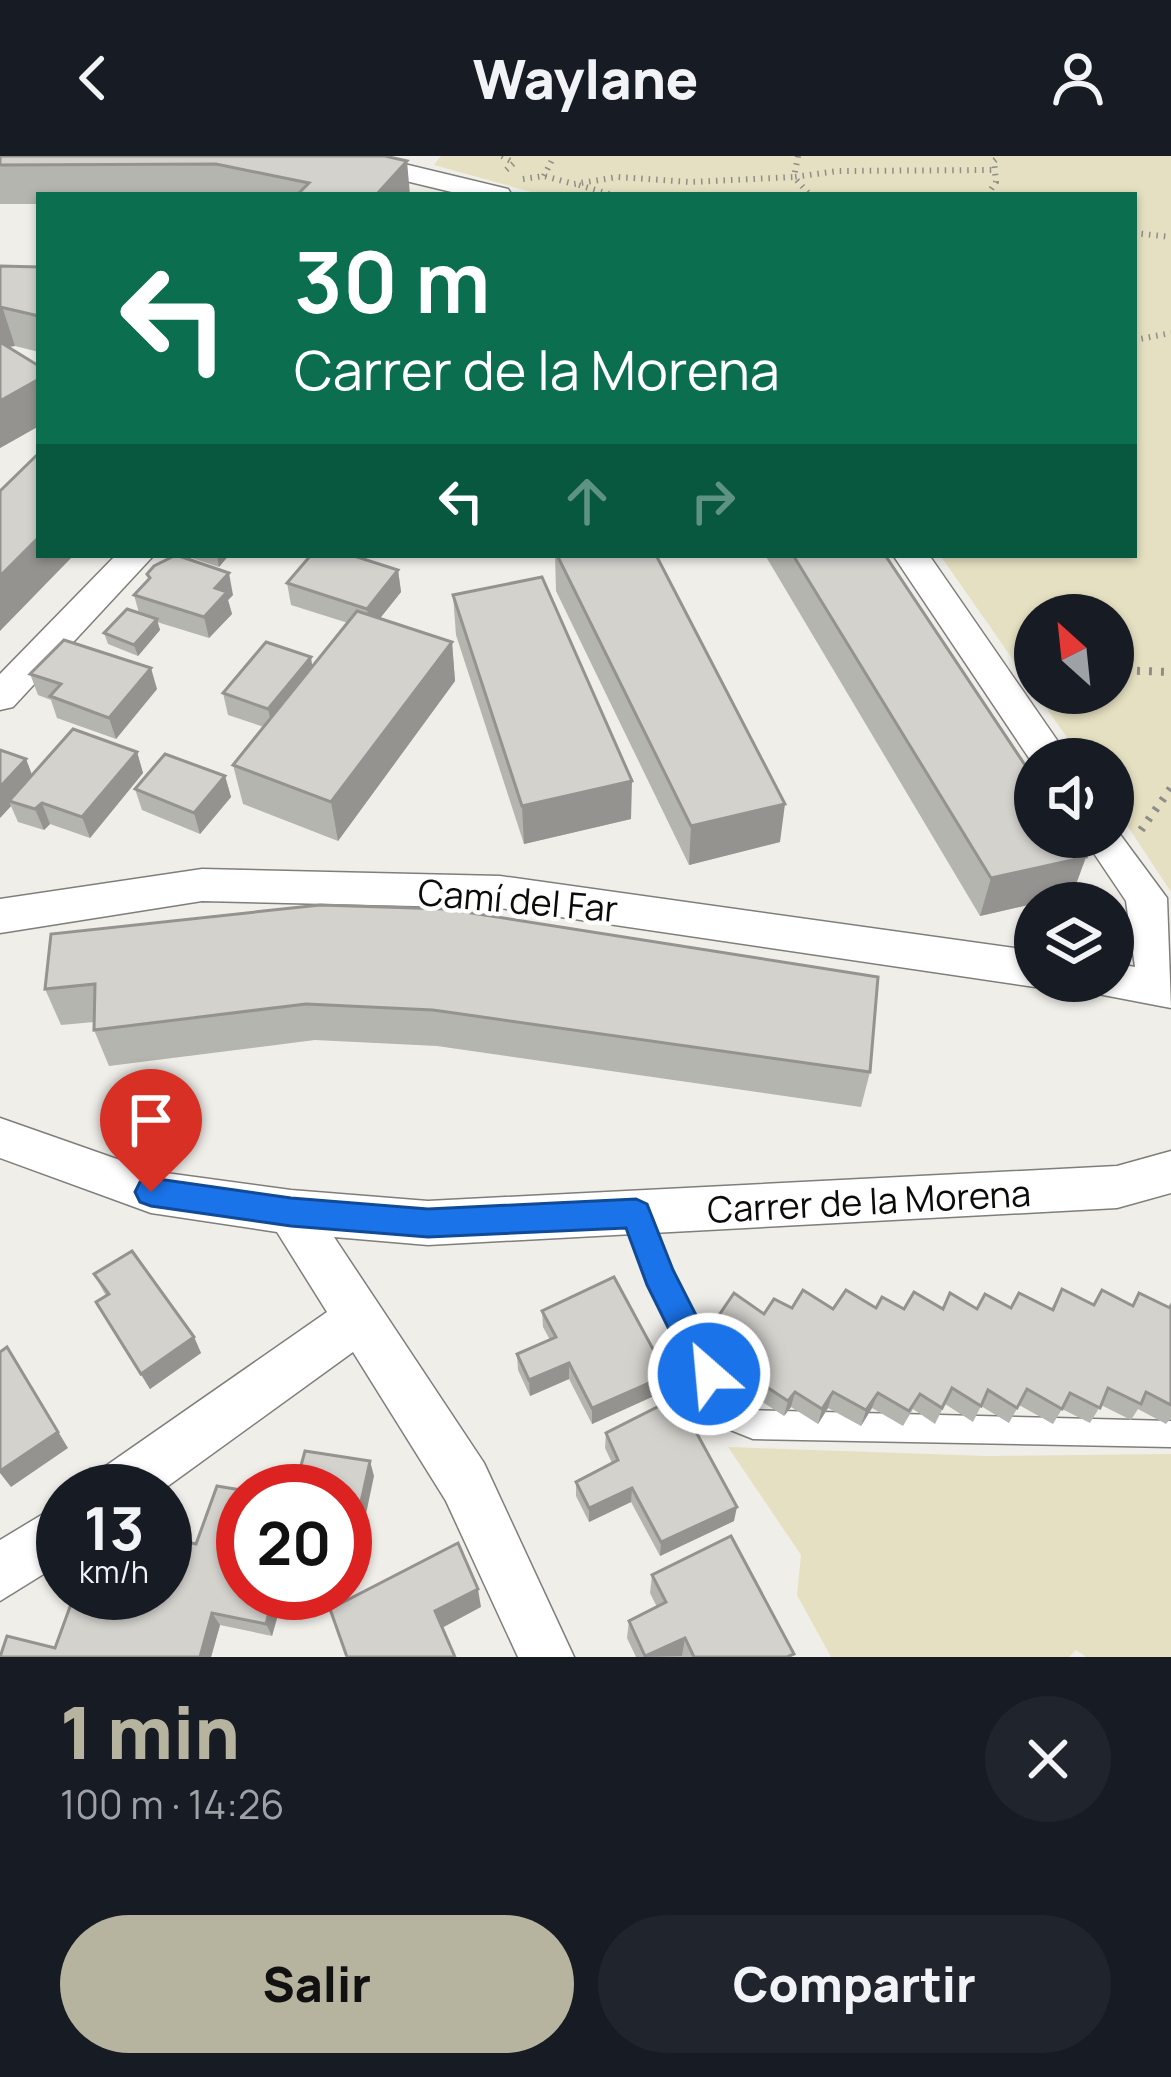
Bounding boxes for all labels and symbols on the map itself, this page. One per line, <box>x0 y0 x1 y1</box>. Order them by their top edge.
north arrow <box>1014 594 1134 714</box>
street label: Camí del Far <box>416 867 620 933</box>
pin <box>100 1069 202 1192</box>
street label: Carrer de la Morena <box>706 1168 1032 1234</box>
position arrow <box>646 1311 772 1437</box>
speed limit sign: 20 <box>216 1464 372 1620</box>

